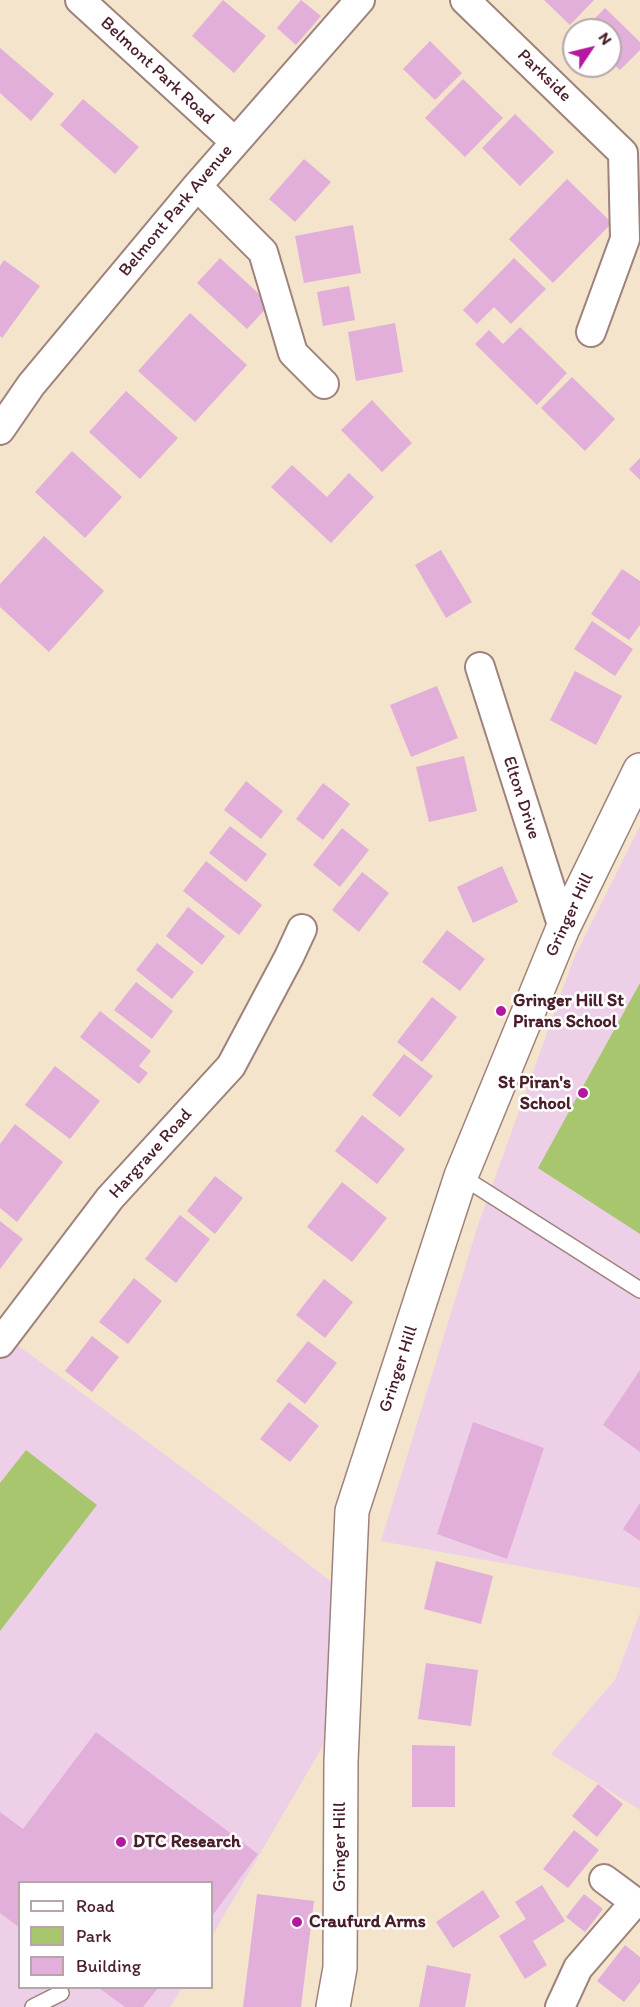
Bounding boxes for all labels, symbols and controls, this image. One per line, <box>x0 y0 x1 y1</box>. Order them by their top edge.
street label: Belmont Park Road <box>95 13 219 129</box>
north arrow <box>562 18 622 78</box>
text: N <box>595 29 616 48</box>
street label: Parkside <box>512 45 576 107</box>
street label: Belmont Park Avenue <box>114 141 238 281</box>
street label: Elton Drive <box>497 754 545 842</box>
street label: Gringer Hill <box>541 870 599 960</box>
place label: Gringer Hill St Pirans School <box>513 990 624 1032</box>
marker: Gringer Hill St Pirans School <box>494 1004 508 1018</box>
place label: St Piran's School <box>498 1072 571 1114</box>
marker: St Piran's School <box>576 1086 590 1100</box>
street label: Hargrave Road <box>105 1104 197 1204</box>
street label: Gringer Hill <box>375 1323 423 1415</box>
street label: Gringer Hill <box>329 1802 351 1892</box>
place label: DTC Research <box>133 1831 241 1853</box>
marker: DTC Research <box>114 1835 128 1849</box>
legend <box>18 1881 213 1989</box>
text: Road <box>76 1895 115 1917</box>
place label: Craufurd Arms <box>309 1911 426 1933</box>
marker: Craufurd Arms <box>290 1915 304 1929</box>
text: Park <box>76 1925 111 1947</box>
text: Building <box>76 1955 141 1977</box>

